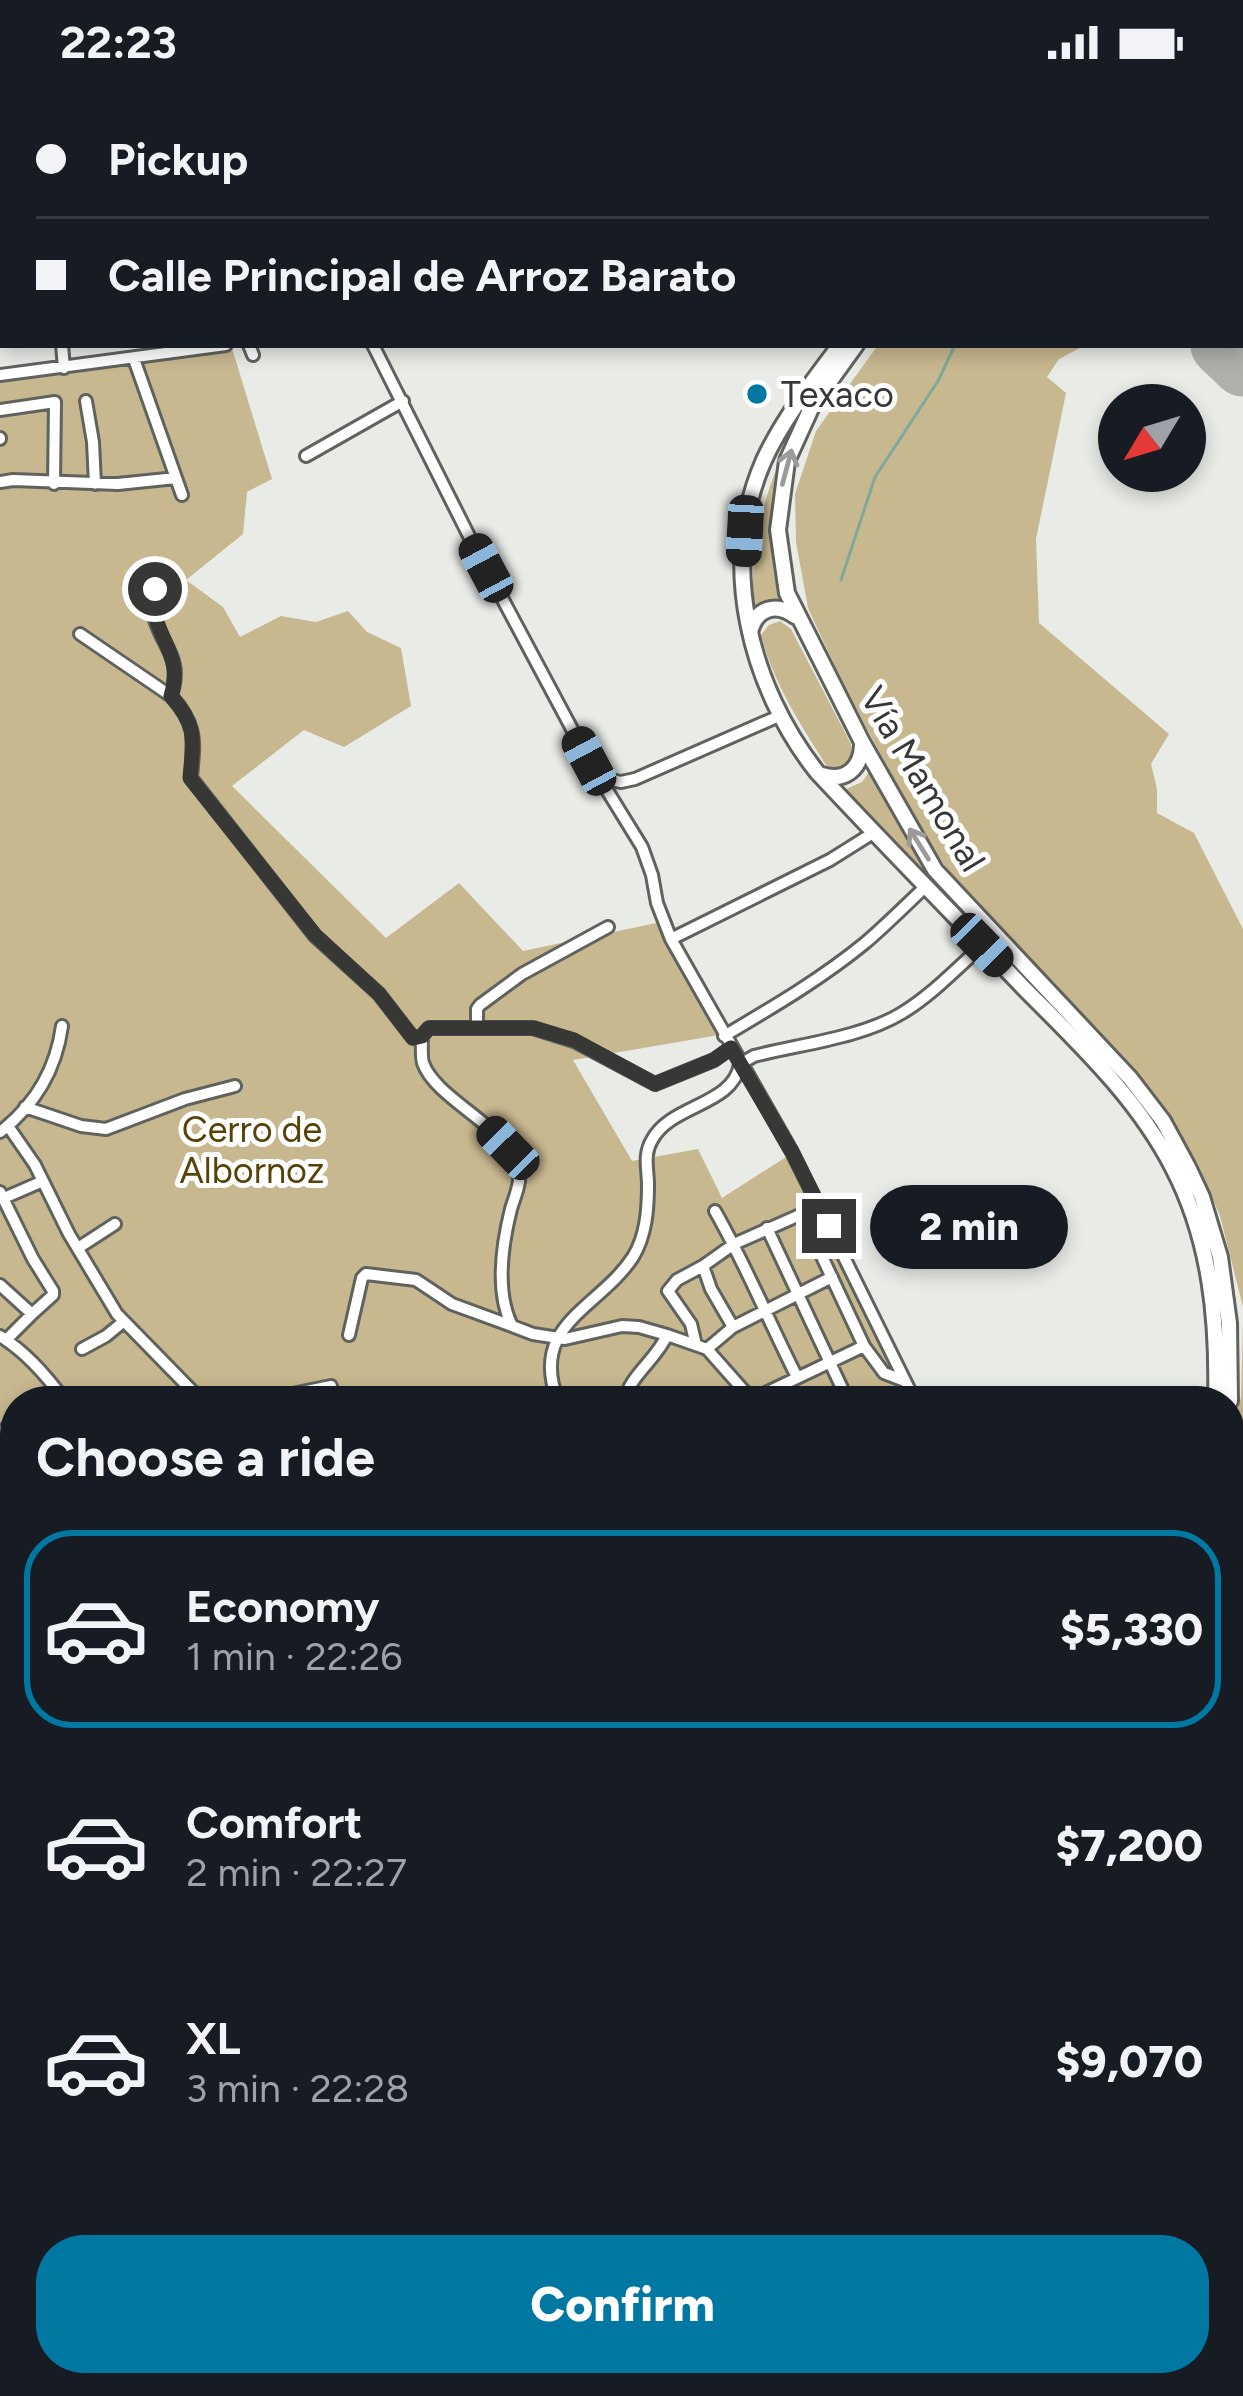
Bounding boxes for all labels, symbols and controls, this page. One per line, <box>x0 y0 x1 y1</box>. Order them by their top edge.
text: 22:23 <box>60 15 177 69</box>
text: Pickup <box>108 132 248 186</box>
text: Calle Principal de Arroz Barato <box>108 248 736 302</box>
place label: Texaco <box>781 373 894 416</box>
marker: Texaco <box>744 381 770 407</box>
north arrow <box>1098 384 1206 492</box>
map controls <box>1098 384 1206 492</box>
one-way arrow <box>777 449 799 487</box>
car <box>725 494 765 568</box>
car <box>453 528 519 608</box>
route start <box>128 562 182 616</box>
street label: Vía Mamonal <box>851 679 995 879</box>
car <box>556 721 622 801</box>
one-way arrow <box>907 828 931 862</box>
car <box>944 907 1020 983</box>
park label: Cerro de Albornoz <box>179 1108 325 1192</box>
car <box>470 1110 546 1186</box>
callout: 2 min <box>871 1184 1069 1268</box>
route end <box>802 1199 856 1253</box>
text: 2 min <box>919 1203 1019 1250</box>
text: Choose a ride <box>36 1425 375 1490</box>
icon: car <box>42 1575 150 1683</box>
text: Economy <box>186 1579 379 1633</box>
text: $5,330 <box>1060 1602 1203 1656</box>
text: 1 min · 22:26 <box>186 1633 402 1680</box>
icon: car <box>42 1791 150 1899</box>
text: Comfort <box>186 1795 362 1849</box>
text: $7,200 <box>1055 1818 1203 1872</box>
text: 2 min · 22:27 <box>186 1849 407 1896</box>
icon: car <box>42 2007 150 2115</box>
text: XL <box>186 2011 241 2065</box>
text: $9,070 <box>1056 2034 1203 2088</box>
text: 3 min · 22:28 <box>186 2065 409 2112</box>
button: Confirm <box>36 2235 1209 2373</box>

